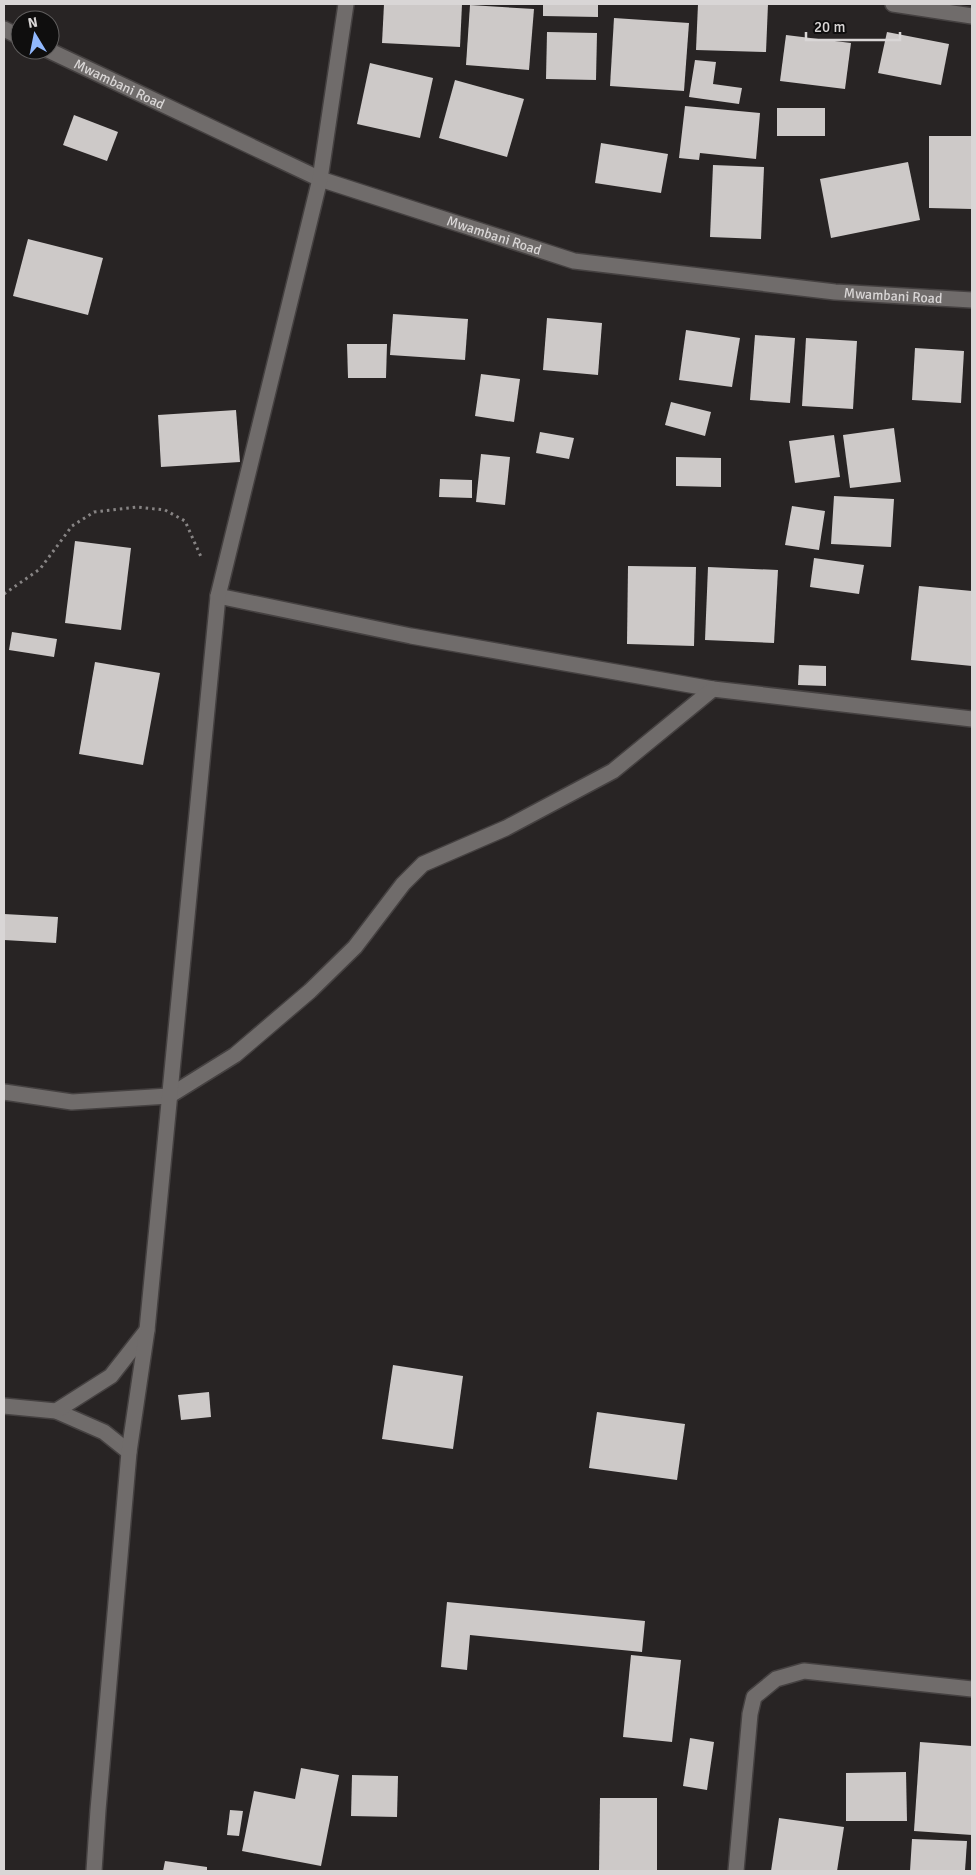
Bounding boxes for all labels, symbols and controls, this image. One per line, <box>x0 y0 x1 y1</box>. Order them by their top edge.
north arrow <box>10 10 60 60</box>
scale bar <box>806 10 900 42</box>
text: N <box>27 13 39 32</box>
text: 20 m <box>814 18 845 36</box>
street label: Mwambani Road <box>71 55 167 113</box>
street label: Mwambani Road <box>444 212 543 259</box>
street label: Mwambani Road <box>843 285 943 307</box>

